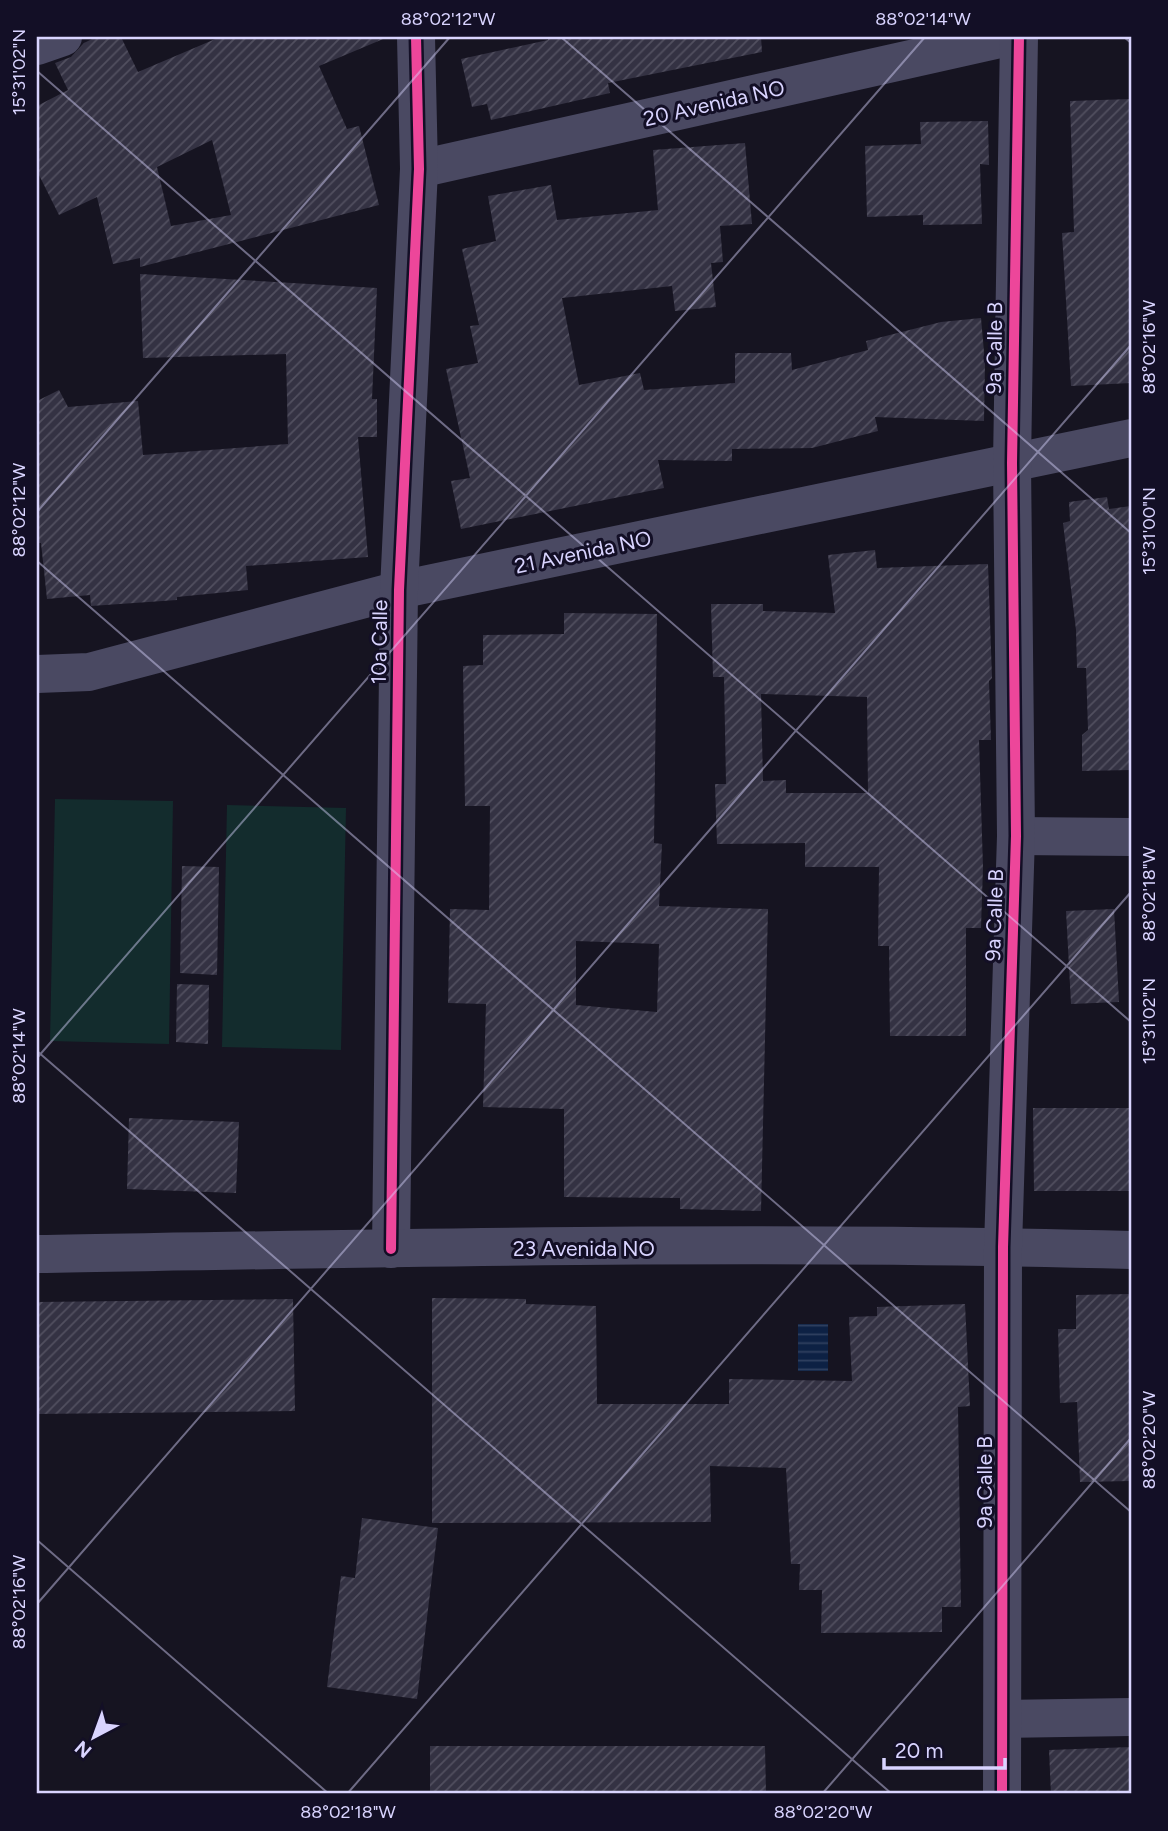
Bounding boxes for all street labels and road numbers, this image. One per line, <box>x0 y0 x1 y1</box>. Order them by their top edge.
street label: 20 Avenida NO <box>641 75 787 131</box>
street label: 9a Calle B <box>981 302 1007 394</box>
street label: 21 Avenida NO <box>512 525 654 579</box>
street label: 10a Calle <box>366 599 392 685</box>
street label: 9a Calle B <box>980 868 1008 962</box>
street label: 23 Avenida NO <box>513 1236 655 1261</box>
street label: 9a Calle B <box>972 1436 997 1528</box>

